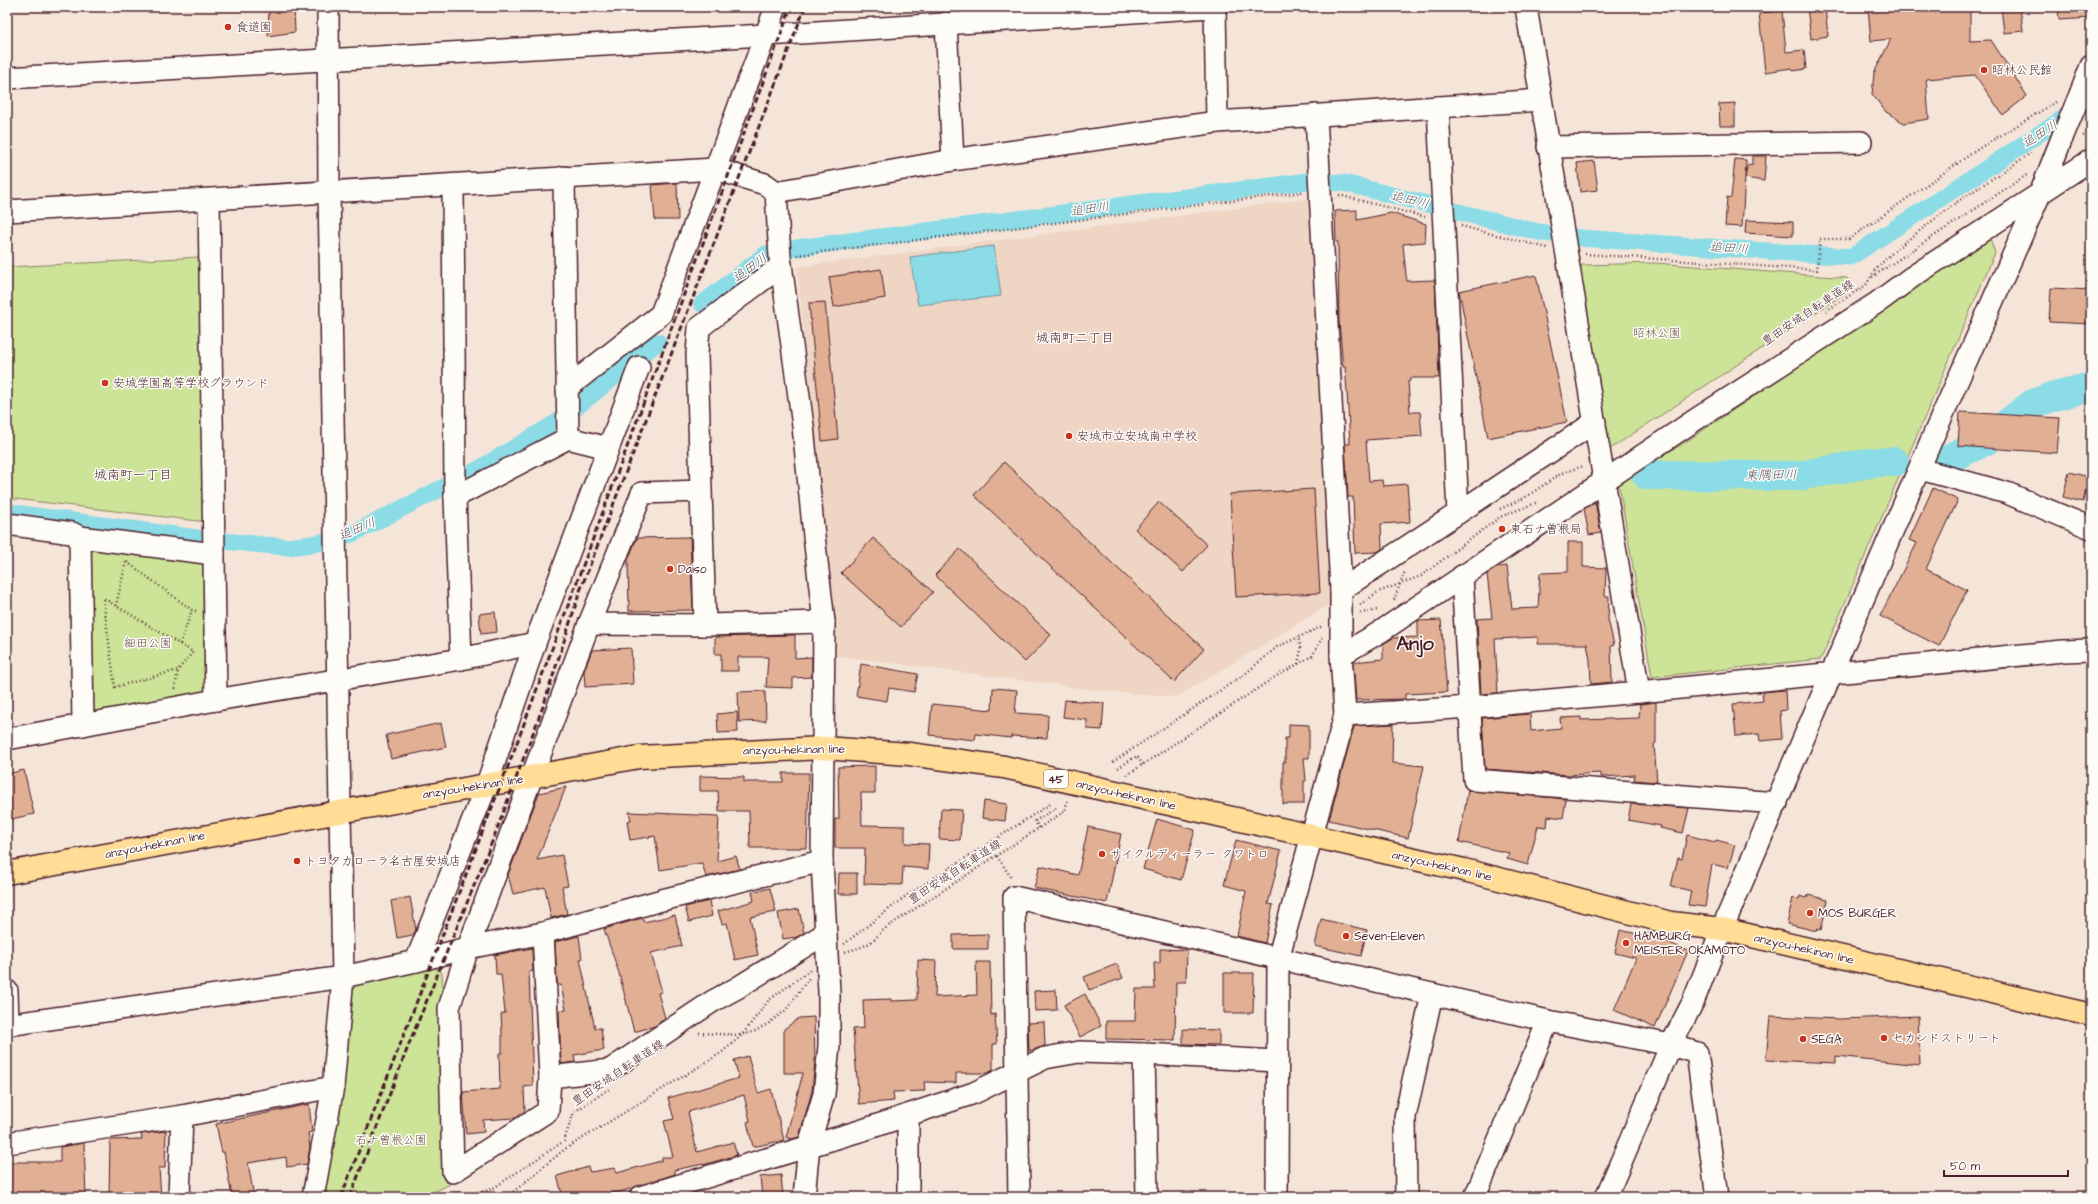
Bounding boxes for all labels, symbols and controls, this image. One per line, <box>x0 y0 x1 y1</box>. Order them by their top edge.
place label: 食道園 <box>236 19 272 36</box>
marker: 食道園 <box>223 22 233 32</box>
place label: 昭林公民館 <box>1992 62 2052 79</box>
marker: 昭林公民館 <box>1979 65 1989 75</box>
water label: 追田川 <box>2019 116 2061 152</box>
water label: 追田川 <box>1389 187 1431 213</box>
water label: 追田川 <box>1069 197 1111 221</box>
water label: 追田川 <box>1709 238 1749 258</box>
water label: 追田川 <box>729 249 771 287</box>
street label: 豊田安城自転車道線 <box>1758 276 1858 350</box>
park label: 昭林公園 <box>1633 325 1681 342</box>
district label: 城南町二丁目 <box>1036 329 1114 347</box>
place label: 安城学園高等学校グラウンド <box>113 375 269 392</box>
marker: 安城学園高等学校グラウンド <box>100 378 110 388</box>
place label: 安城市立安城南中学校 <box>1077 428 1197 445</box>
marker: 安城市立安城南中学校 <box>1064 431 1074 441</box>
district label: 城南町一丁目 <box>94 466 172 484</box>
water label: 東隅田川 <box>1745 466 1797 484</box>
water label: 追田川 <box>336 513 378 545</box>
place label: 東石ナ曽根局 <box>1510 521 1582 538</box>
marker: 東石ナ曽根局 <box>1497 524 1507 534</box>
place label: Daiso <box>678 561 707 578</box>
marker: Daiso <box>665 564 675 574</box>
district label: Anjo <box>1396 630 1435 658</box>
park label: 細田公園 <box>124 635 172 652</box>
street label: anzyou-hekinan line <box>743 741 846 760</box>
road number: 45 <box>1044 770 1068 788</box>
street label: anzyou-hekinan line <box>421 771 525 804</box>
street label: anzyou-hekinan line <box>1074 775 1178 816</box>
street label: anzyou-hekinan line <box>103 827 207 864</box>
street label: 豊田安城自転車道線 <box>905 835 1005 909</box>
place label: サイクルディーラー クワトロ <box>1110 846 1269 863</box>
street label: anzyou-hekinan line <box>1390 846 1494 887</box>
marker: サイクルディーラー クワトロ <box>1097 849 1107 859</box>
place label: トヨタカローラ名古屋安城店 <box>305 853 461 870</box>
marker: トヨタカローラ名古屋安城店 <box>292 856 302 866</box>
place label: MOS BURGER <box>1818 905 1896 922</box>
marker: MOS BURGER <box>1805 908 1815 918</box>
place label: Seven-Eleven <box>1354 928 1425 945</box>
place label: HAMBURG MEISTER OKAMOTO <box>1634 928 1745 959</box>
street label: anzyou-hekinan line <box>1752 929 1856 970</box>
marker: Seven-Eleven <box>1341 931 1351 941</box>
marker: HAMBURG MEISTER OKAMOTO <box>1621 938 1631 948</box>
place label: セカンドストリート <box>1892 1030 2001 1047</box>
place label: SEGA <box>1811 1031 1842 1048</box>
marker: セカンドストリート <box>1879 1033 1889 1043</box>
marker: SEGA <box>1798 1034 1808 1044</box>
street label: 豊田安城自転車道線 <box>568 1036 668 1110</box>
park label: 石ナ曽根公園 <box>355 1132 427 1149</box>
scale bar <box>1944 1152 2068 1178</box>
text: 50 m <box>1950 1158 1981 1175</box>

